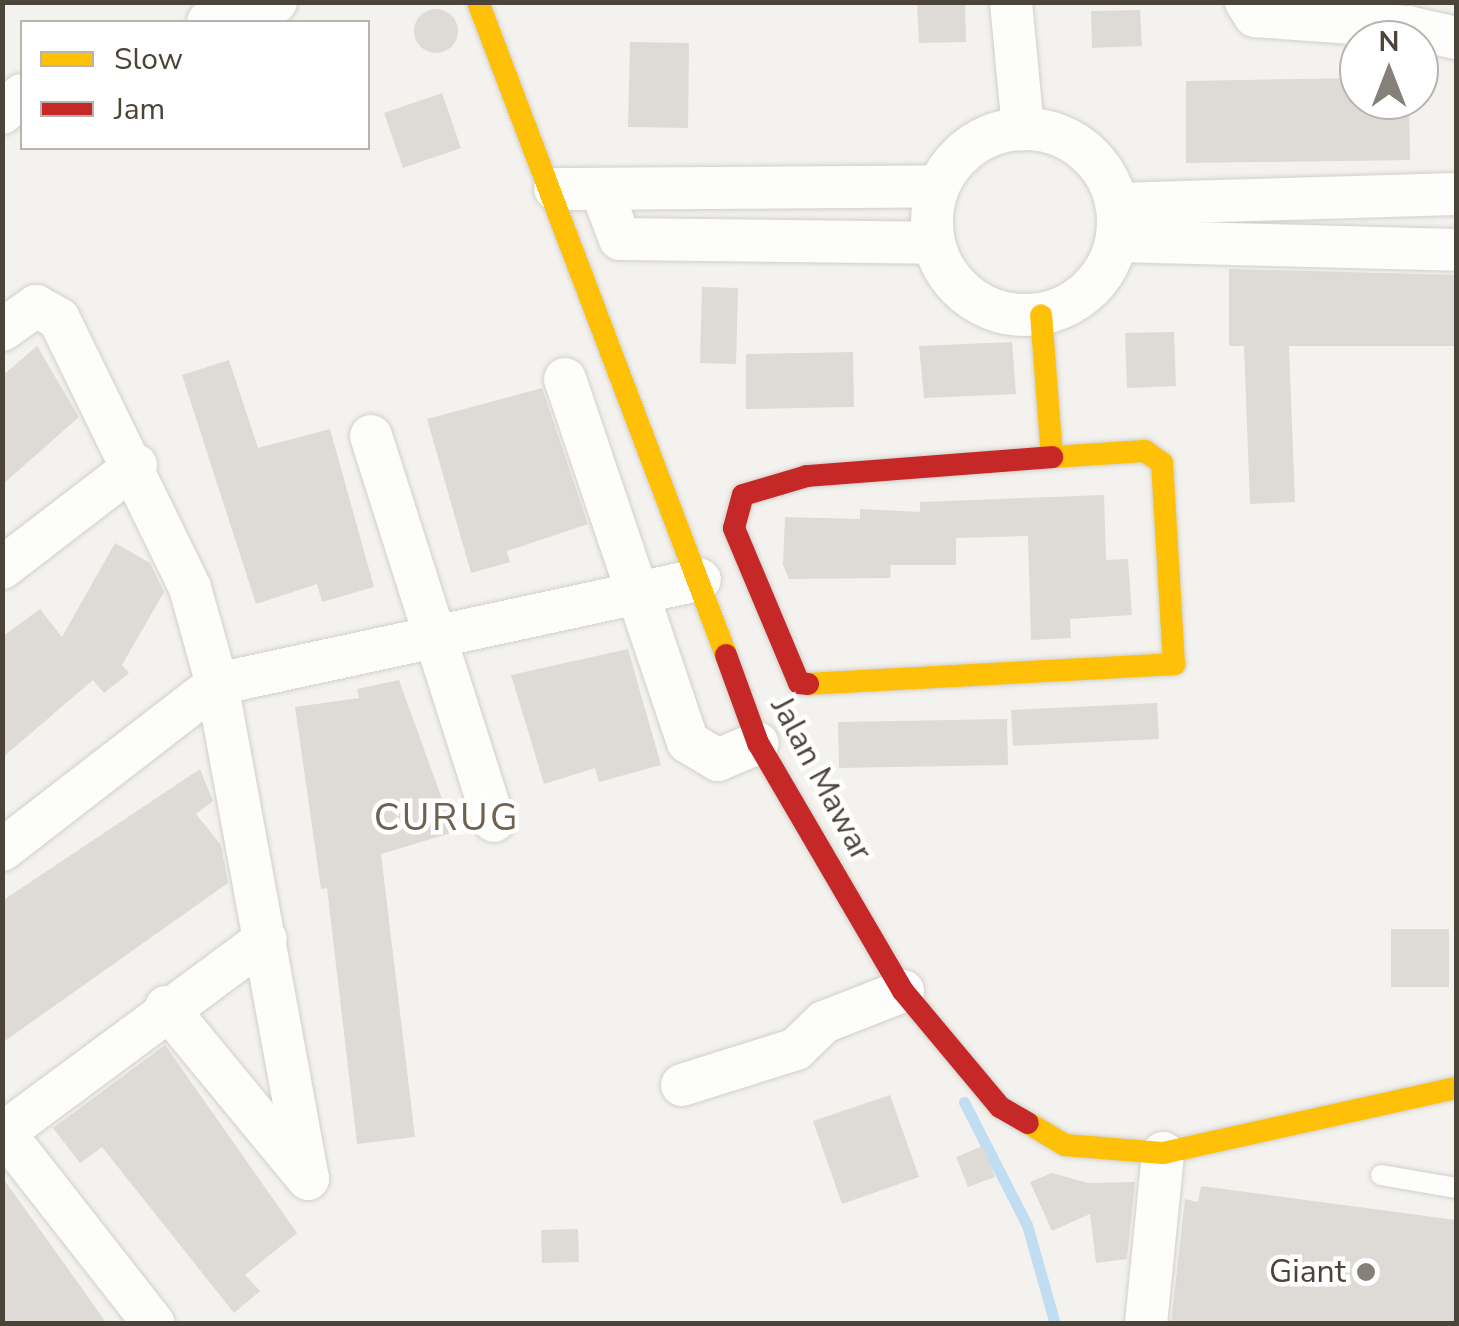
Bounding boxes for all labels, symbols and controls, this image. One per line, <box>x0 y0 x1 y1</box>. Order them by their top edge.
legend <box>20 20 370 150</box>
north arrow <box>1339 20 1439 120</box>
text: N <box>1379 23 1399 61</box>
text: Slow <box>114 39 183 80</box>
text: Jam <box>114 89 165 130</box>
street label: Jalan Mawar <box>762 691 880 867</box>
district label: CURUG <box>374 795 520 841</box>
place label: Giant <box>1269 1253 1346 1291</box>
marker: Giant <box>1355 1261 1377 1283</box>

